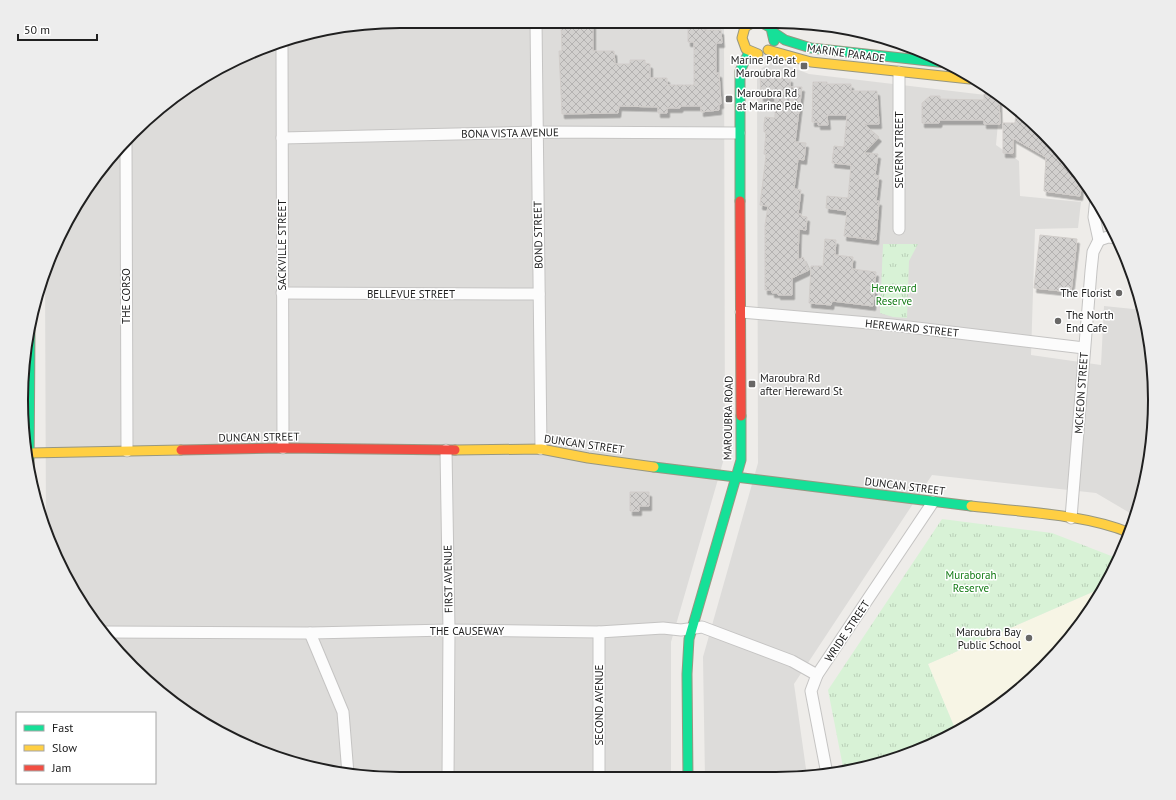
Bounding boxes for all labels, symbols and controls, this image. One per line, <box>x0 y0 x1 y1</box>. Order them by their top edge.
scale bar <box>18 16 97 42</box>
text: 50 m <box>24 22 50 37</box>
street label: MARINE PARADE <box>806 41 886 65</box>
place label: Marine Pde at Maroubra Rd <box>731 53 796 80</box>
marker: Marine Pde at Maroubra Rd <box>799 61 809 71</box>
place label: Maroubra Rd at Marine Pde <box>737 86 803 113</box>
marker: Maroubra Rd at Marine Pde <box>724 94 734 104</box>
street label: SEVERN STREET <box>892 111 906 189</box>
street label: BONA VISTA AVENUE <box>461 125 559 141</box>
street label: SACKVILLE STREET <box>275 199 289 291</box>
street label: BOND STREET <box>530 201 546 269</box>
street label: THE CORSO <box>119 268 133 324</box>
park label: Hereward Reserve <box>871 281 917 308</box>
place label: The Florist <box>1061 286 1111 300</box>
street label: BELLEVUE STREET <box>367 287 455 301</box>
marker: The Florist <box>1114 288 1124 298</box>
place label: The North End Cafe <box>1066 308 1114 335</box>
street label: HEREWARD STREET <box>865 316 959 340</box>
marker: The North End Cafe <box>1053 316 1063 326</box>
street label: MCKEON STREET <box>1071 352 1091 434</box>
place label: Maroubra Rd after Hereward St <box>760 371 843 398</box>
street label: MAROUBRA ROAD <box>720 376 736 460</box>
marker: Maroubra Rd after Hereward St <box>747 379 757 389</box>
street label: DUNCAN STREET <box>218 429 300 445</box>
street label: DUNCAN STREET <box>543 431 625 457</box>
street label: DUNCAN STREET <box>864 474 946 498</box>
street label: FIRST AVENUE <box>440 545 456 613</box>
park label: Muraborah Reserve <box>946 568 996 595</box>
street label: WRIDE STREET <box>821 598 873 664</box>
street label: THE CAUSEWAY <box>430 624 505 638</box>
place label: Maroubra Bay Public School <box>956 625 1022 652</box>
marker: Maroubra Bay Public School <box>1024 633 1034 643</box>
street label: SECOND AVENUE <box>592 664 606 746</box>
legend <box>16 712 156 784</box>
text: Fast <box>52 720 73 735</box>
text: Slow <box>52 740 77 755</box>
text: Jam <box>51 760 71 775</box>

